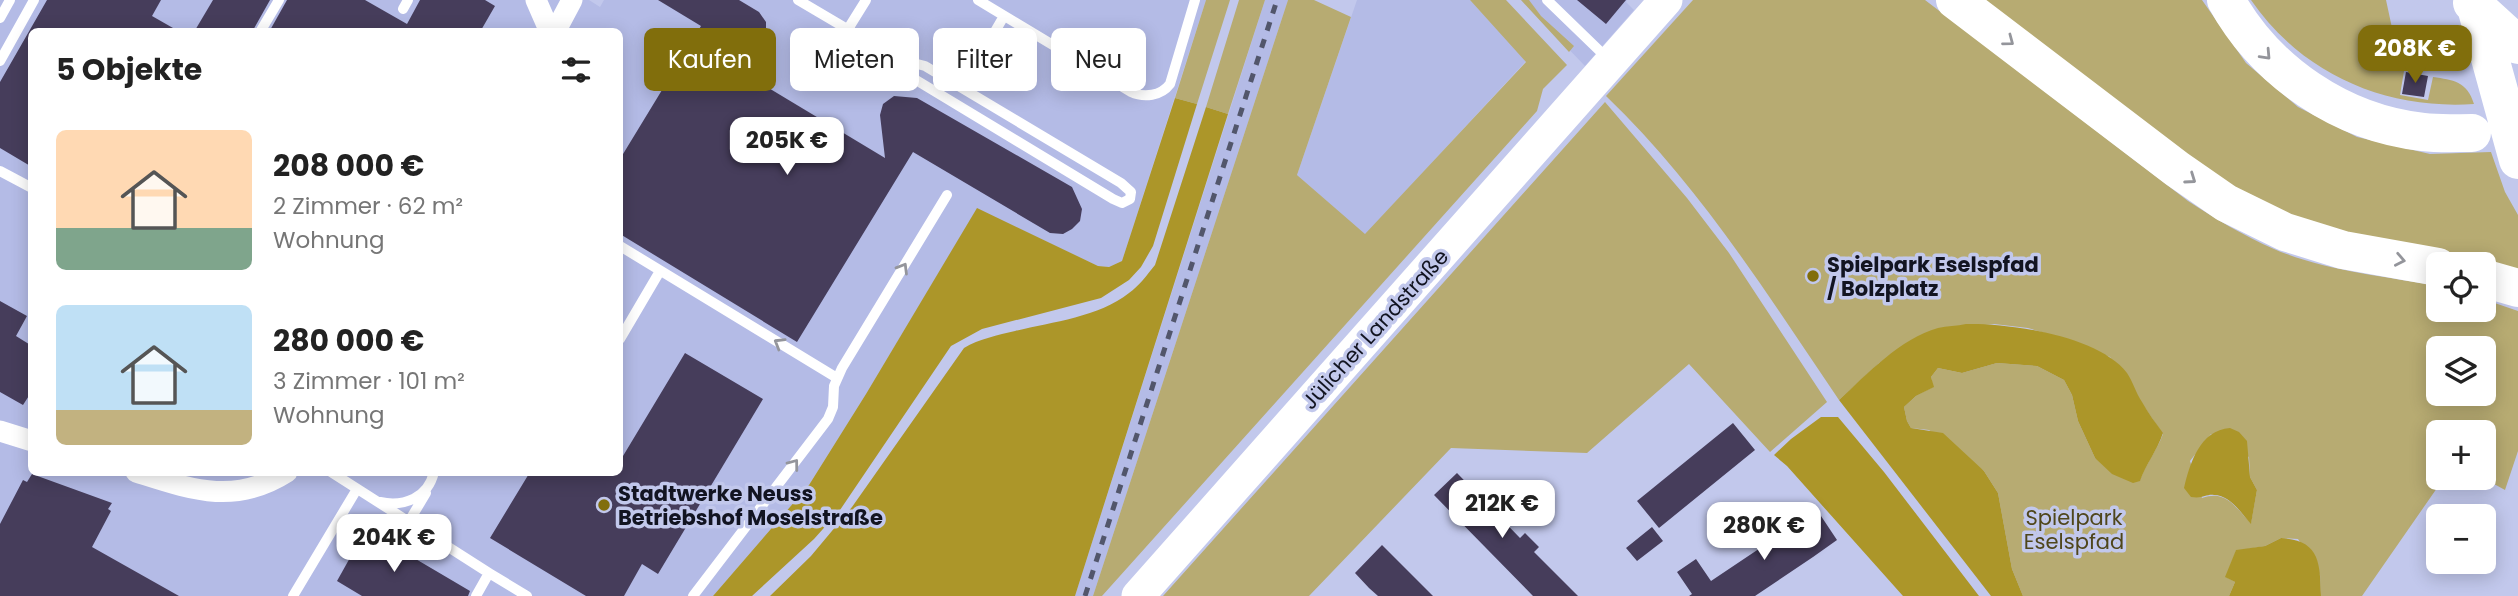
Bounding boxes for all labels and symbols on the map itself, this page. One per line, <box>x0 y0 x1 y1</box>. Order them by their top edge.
pin: 208K € <box>2358 25 2472 85</box>
one-way arrow <box>2002 33 2014 46</box>
one-way arrow <box>2257 47 2270 60</box>
pin: 205K € <box>730 118 844 177</box>
one-way arrow <box>2183 171 2196 183</box>
street label: Jülicher Landstraße <box>1295 243 1455 415</box>
place label: Spielpark Eselspfad / Bolzplatz <box>1827 250 2039 303</box>
one-way arrow <box>2394 252 2406 267</box>
one-way arrow <box>894 262 907 275</box>
marker: Spielpark Eselspfad / Bolzplatz <box>1805 268 1821 284</box>
one-way arrow <box>773 338 786 351</box>
one-way arrow <box>785 459 798 472</box>
place label: Stadtwerke Neuss Betriebshof Moselstraße <box>618 479 883 532</box>
pin: 212K € <box>1445 480 1559 540</box>
marker: Stadtwerke Neuss Betriebshof Moselstraße <box>596 497 612 513</box>
pin: 280K € <box>1707 503 1821 562</box>
park label: Spielpark Eselspfad <box>2024 503 2124 556</box>
pin: 204K € <box>337 514 451 574</box>

